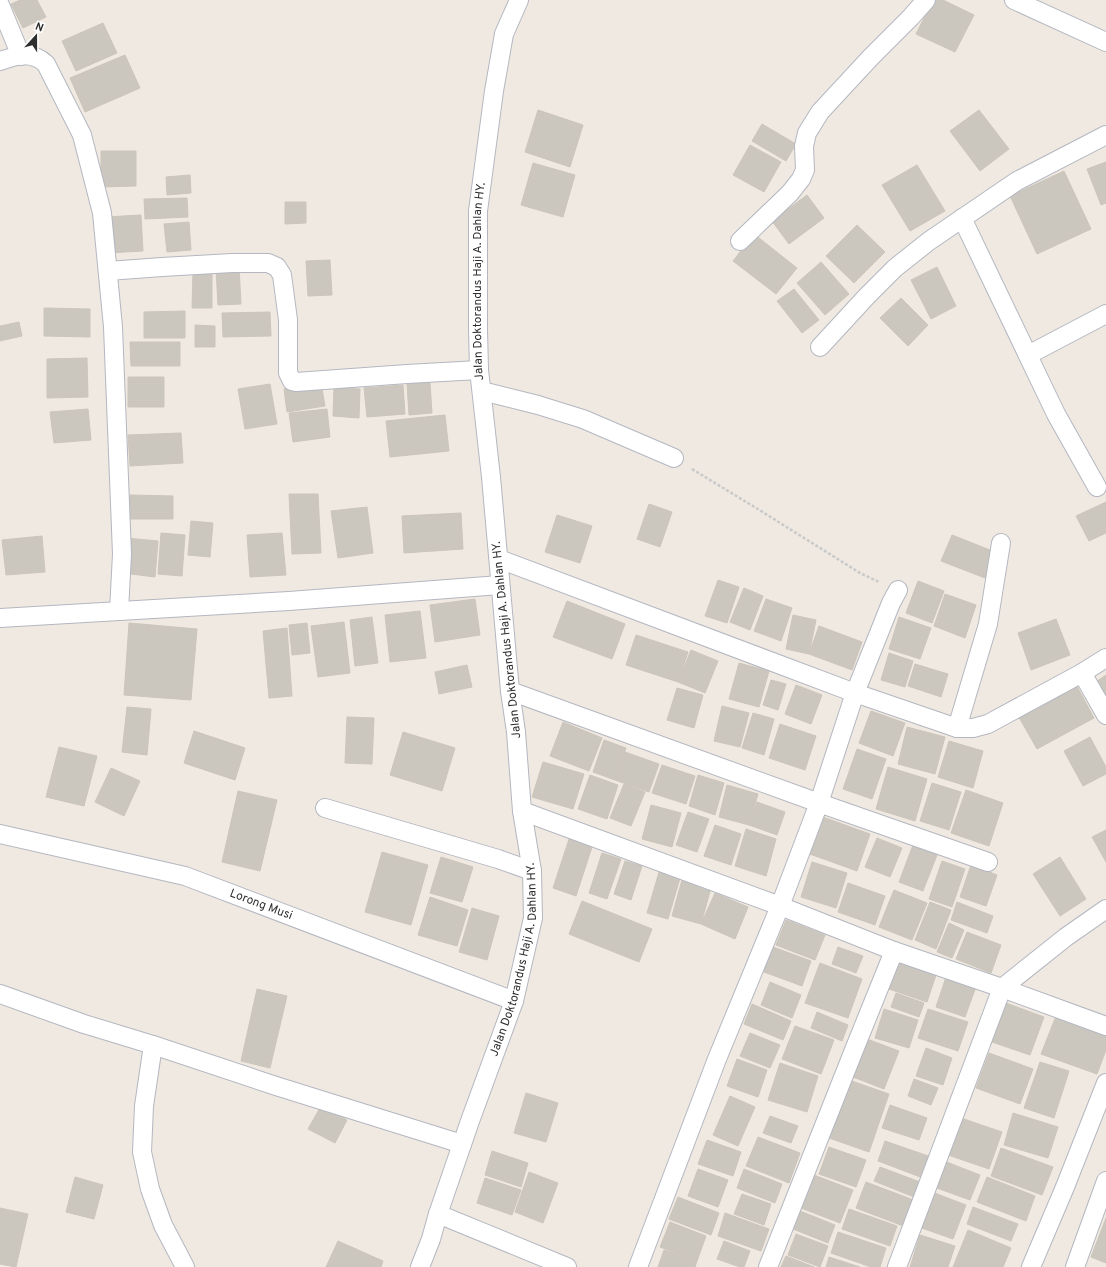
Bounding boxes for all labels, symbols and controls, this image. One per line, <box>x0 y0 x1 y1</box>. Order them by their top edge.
north arrow <box>16 16 56 56</box>
text: N <box>33 20 45 36</box>
street label: Jalan Doktorandus Haji A. Dahlan HY. <box>470 181 490 382</box>
street label: Jalan Doktorandus Haji A. Dahlan HY. <box>489 540 525 739</box>
street label: Jalan Doktorandus Haji A. Dahlan HY. <box>486 862 541 1059</box>
street label: Lorong Musi <box>227 886 295 924</box>

